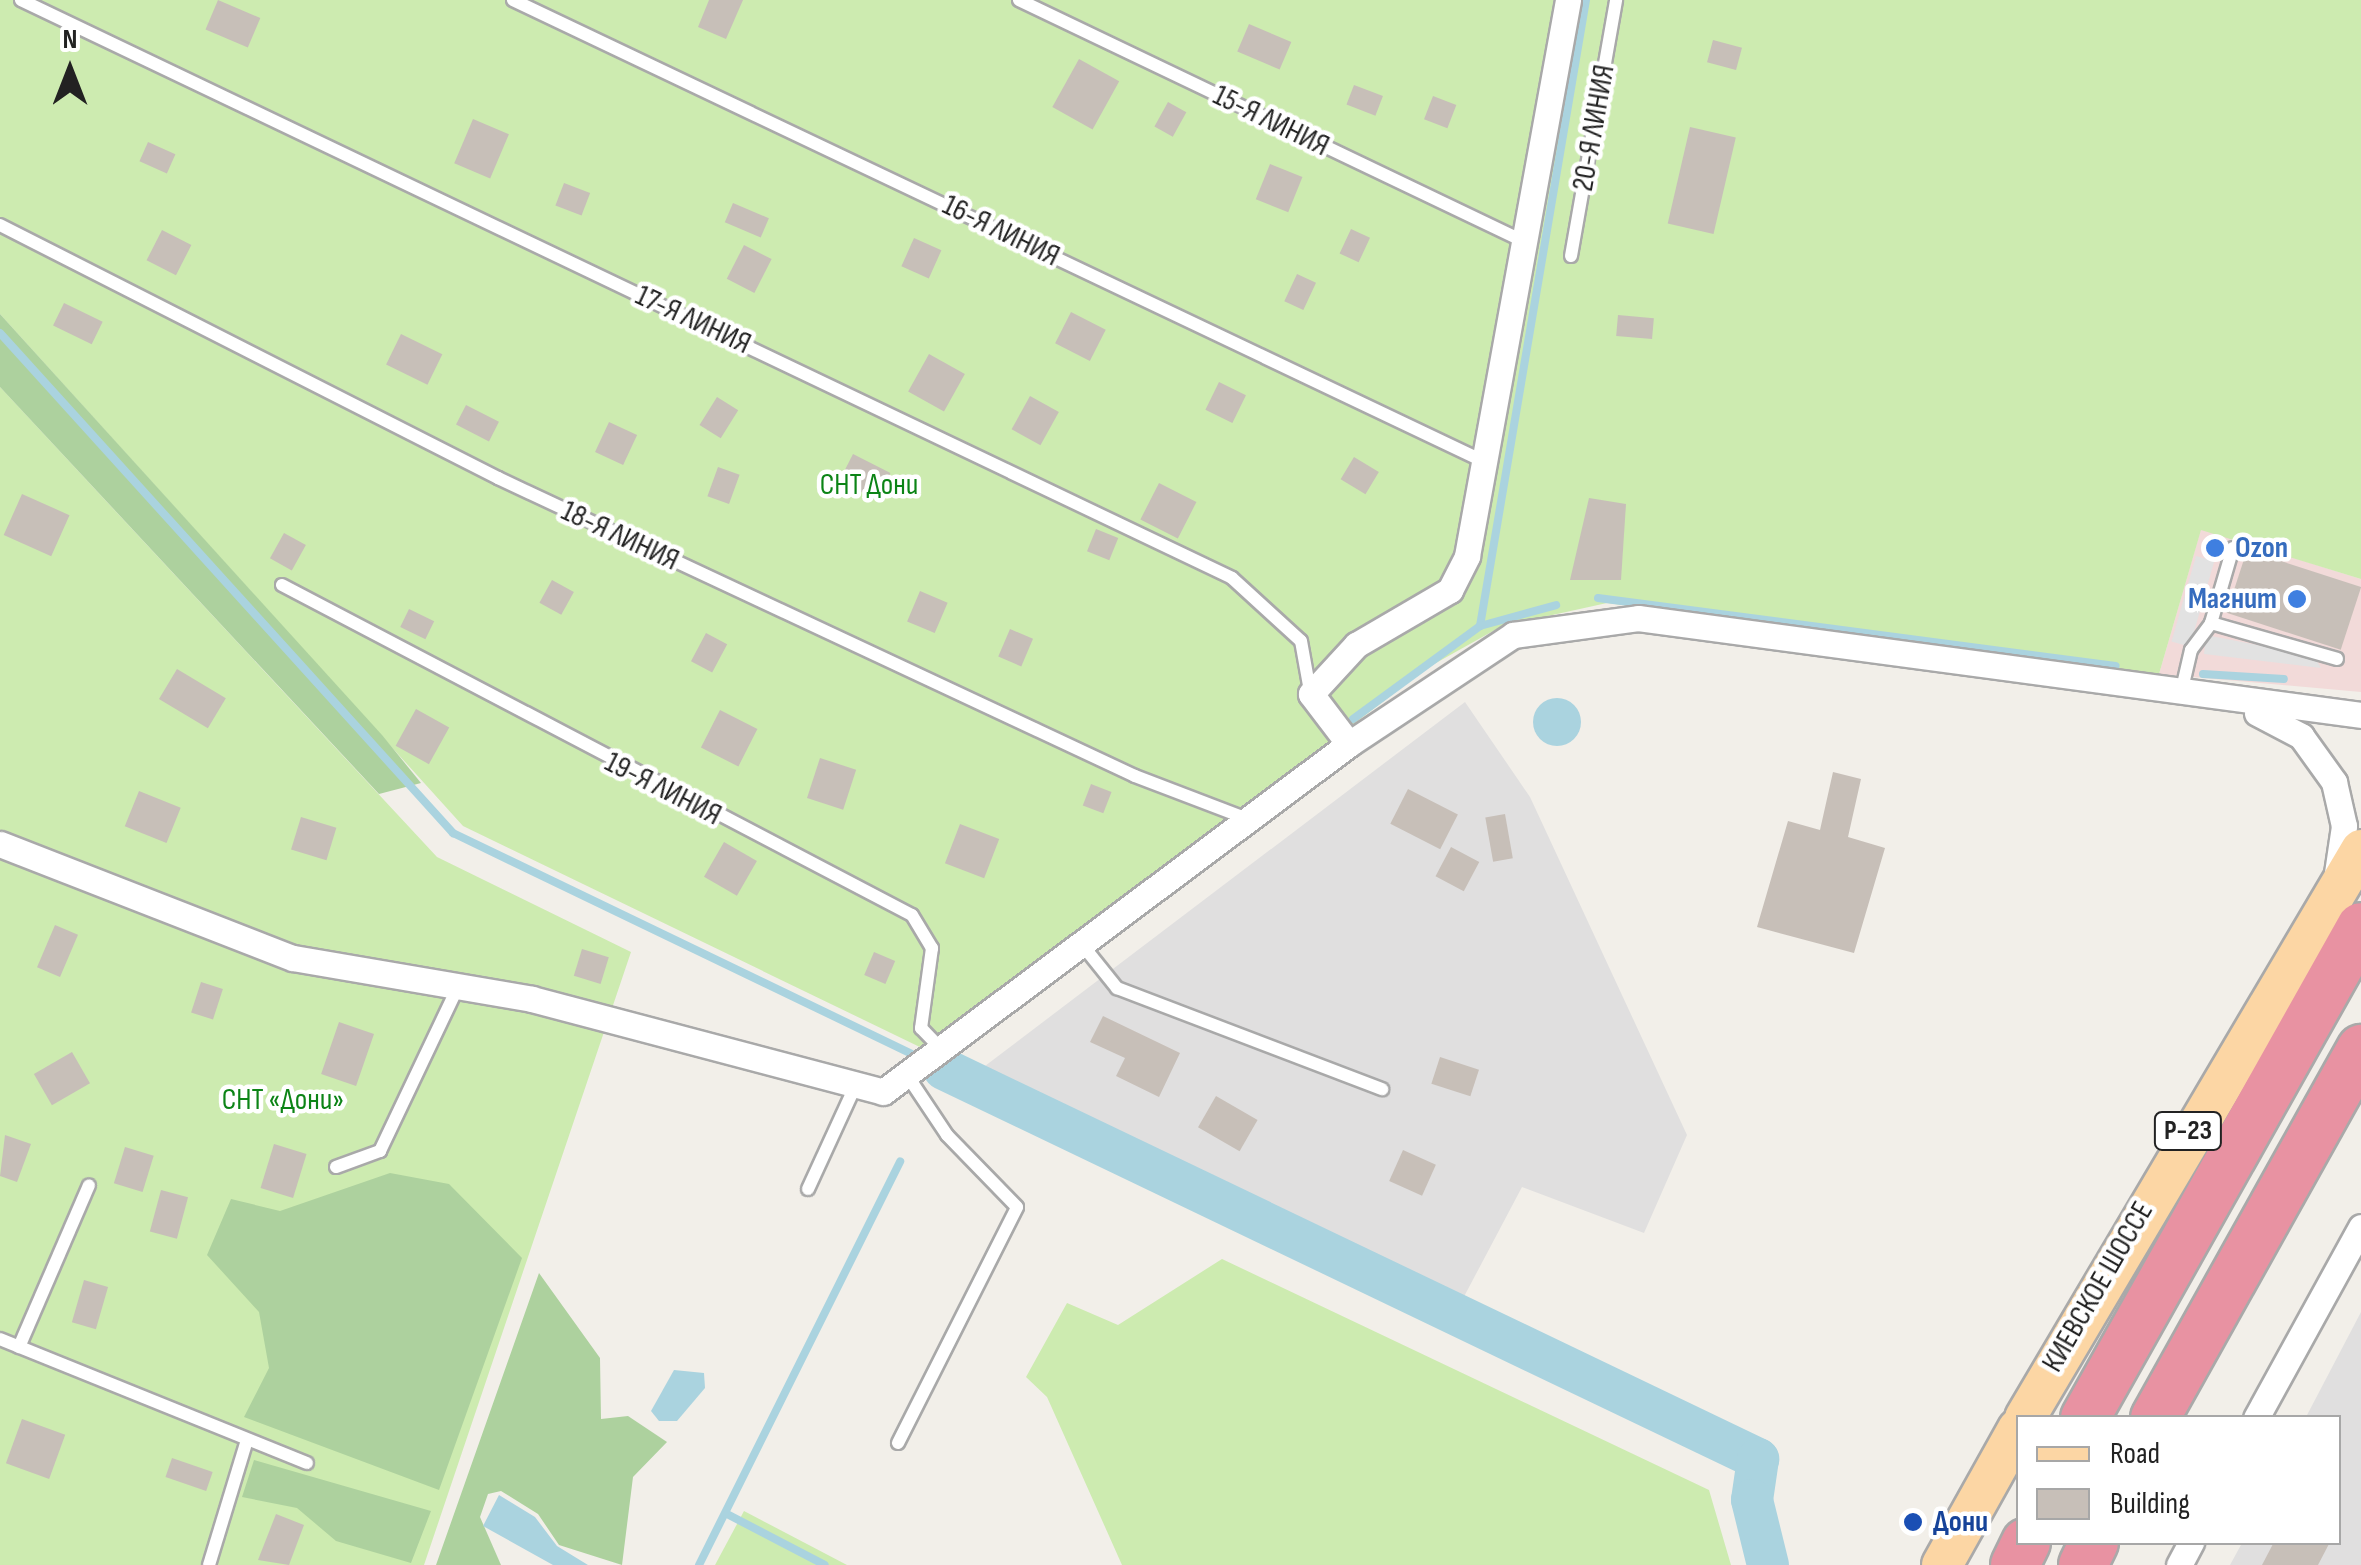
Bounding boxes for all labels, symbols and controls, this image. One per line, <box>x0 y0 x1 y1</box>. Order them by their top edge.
north arrow <box>20 20 120 120</box>
text: N <box>63 23 77 56</box>
street label: 20-Я ЛИНИЯ <box>1565 62 1623 194</box>
street label: 15-Я ЛИНИЯ <box>1207 78 1335 164</box>
street label: 16-Я ЛИНИЯ <box>937 187 1065 275</box>
street label: 17-Я ЛИНИЯ <box>630 278 756 362</box>
park label: СНТ Дони <box>820 467 918 503</box>
street label: 18-Я ЛИНИЯ <box>556 493 684 579</box>
place label: Ozon <box>2235 530 2288 566</box>
marker: Ozon <box>2204 537 2226 559</box>
place label: Магнит <box>2188 581 2277 617</box>
marker: Магнит <box>2286 588 2308 610</box>
street label: 19-Я ЛИНИЯ <box>599 744 727 834</box>
park label: СНТ «Дони» <box>222 1082 344 1118</box>
road number: Р-23 <box>2153 1108 2223 1154</box>
street label: КИЕВСКОЕ ШОССЕ <box>2035 1196 2161 1378</box>
legend <box>2016 1415 2341 1545</box>
text: Road <box>2110 1436 2160 1472</box>
text: Building <box>2110 1486 2190 1522</box>
place label: Дони <box>1933 1504 1988 1540</box>
marker: Дони <box>1902 1511 1924 1533</box>

